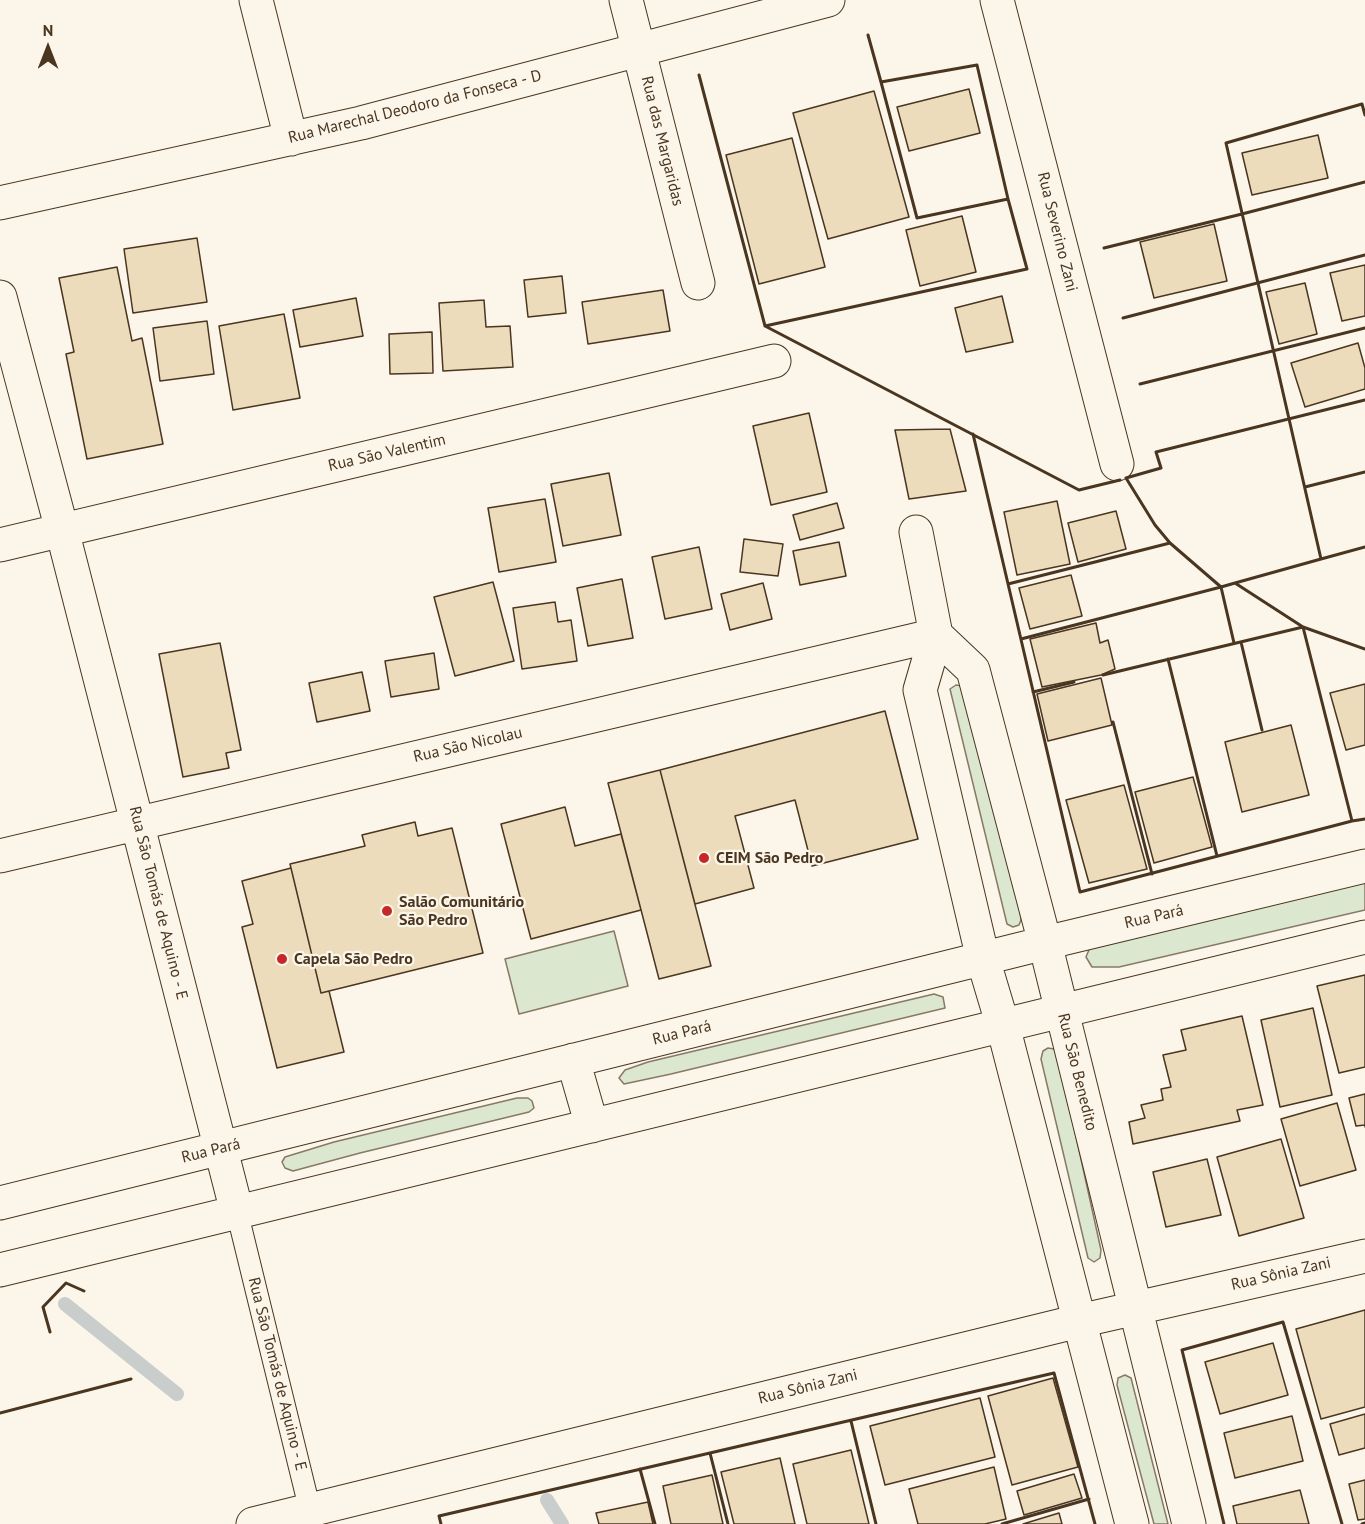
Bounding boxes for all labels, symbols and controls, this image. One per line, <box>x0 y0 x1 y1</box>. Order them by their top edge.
north arrow <box>18 18 78 78</box>
text: N <box>43 20 53 40</box>
street label: Rua Marechal Deodoro da Fonseca - D <box>286 66 544 148</box>
street label: Rua das Margaridas <box>637 74 687 208</box>
street label: Rua Severino Zani <box>1033 170 1081 294</box>
street label: Rua São Valentim <box>326 430 448 476</box>
street label: Rua São Nicolau <box>412 723 524 767</box>
street label: Rua São Tomás de Aquino - E <box>125 804 191 1002</box>
place label: CEIM São Pedro <box>716 848 823 868</box>
marker: CEIM São Pedro <box>697 851 711 865</box>
place label: Salão Comunitário São Pedro <box>399 892 524 930</box>
street label: Rua Pará <box>1123 901 1185 933</box>
marker: Salão Comunitário São Pedro <box>380 904 394 918</box>
place label: Capela São Pedro <box>294 949 413 969</box>
marker: Capela São Pedro <box>275 952 289 966</box>
street label: Rua São Benedito <box>1053 1011 1101 1133</box>
street label: Rua Pará <box>651 1016 713 1050</box>
street label: Rua Pará <box>180 1134 242 1168</box>
street label: Rua Sônia Zani <box>1229 1253 1333 1295</box>
street label: Rua São Tomás de Aquino - E <box>244 1275 310 1473</box>
street label: Rua Sônia Zani <box>756 1365 860 1409</box>

